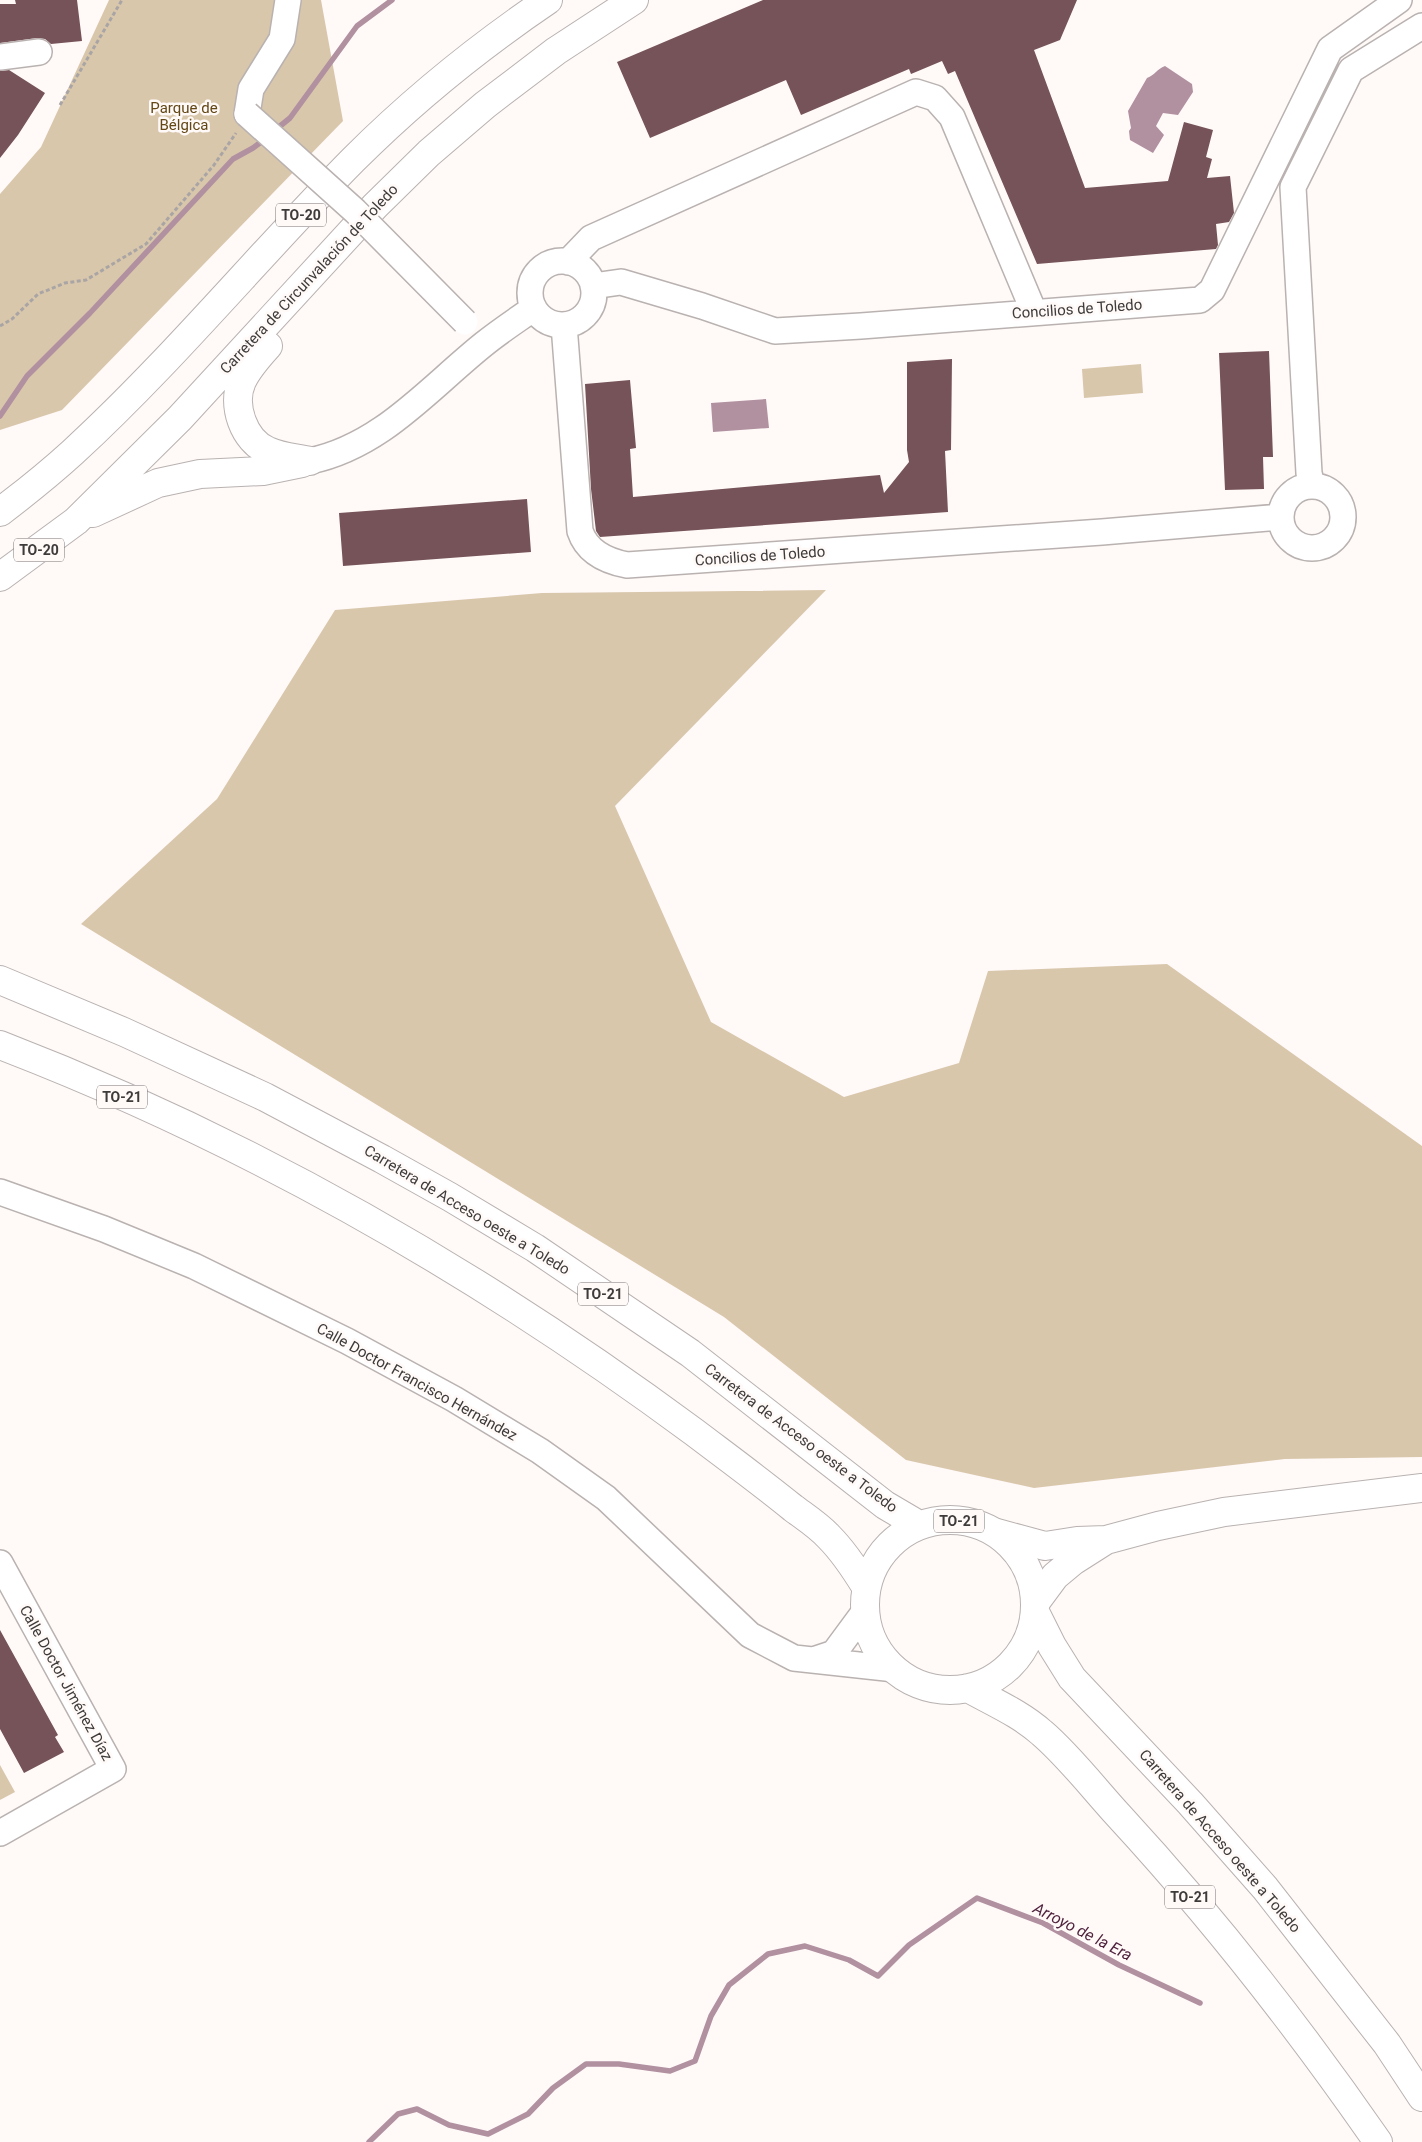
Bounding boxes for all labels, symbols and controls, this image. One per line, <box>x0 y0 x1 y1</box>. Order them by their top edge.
park label: Parque de Bélgica <box>150 99 218 134</box>
street label: Carretera de Circunvalación de Toledo <box>216 180 402 378</box>
road number: TO-20 <box>276 204 326 226</box>
street label: Concilios de Toledo <box>1011 295 1143 323</box>
road number: TO-20 <box>14 538 64 562</box>
street label: Concilios de Toledo <box>694 542 826 570</box>
road number: TO-21 <box>97 1086 147 1108</box>
street label: Carretera de Acceso oeste a Toledo <box>361 1141 573 1279</box>
road number: TO-21 <box>578 1282 628 1306</box>
street label: Calle Doctor Francisco Hernández <box>314 1319 520 1445</box>
street label: Carretera de Acceso oeste a Toledo <box>701 1360 901 1516</box>
road number: TO-21 <box>934 1510 984 1532</box>
street label: Calle Doctor Jiménez Díaz <box>16 1602 116 1764</box>
street label: Carretera de Acceso oeste a Toledo <box>1136 1746 1304 1936</box>
road number: TO-21 <box>1165 1885 1215 1908</box>
water label: Arroyo de la Era <box>1029 1898 1135 1965</box>

